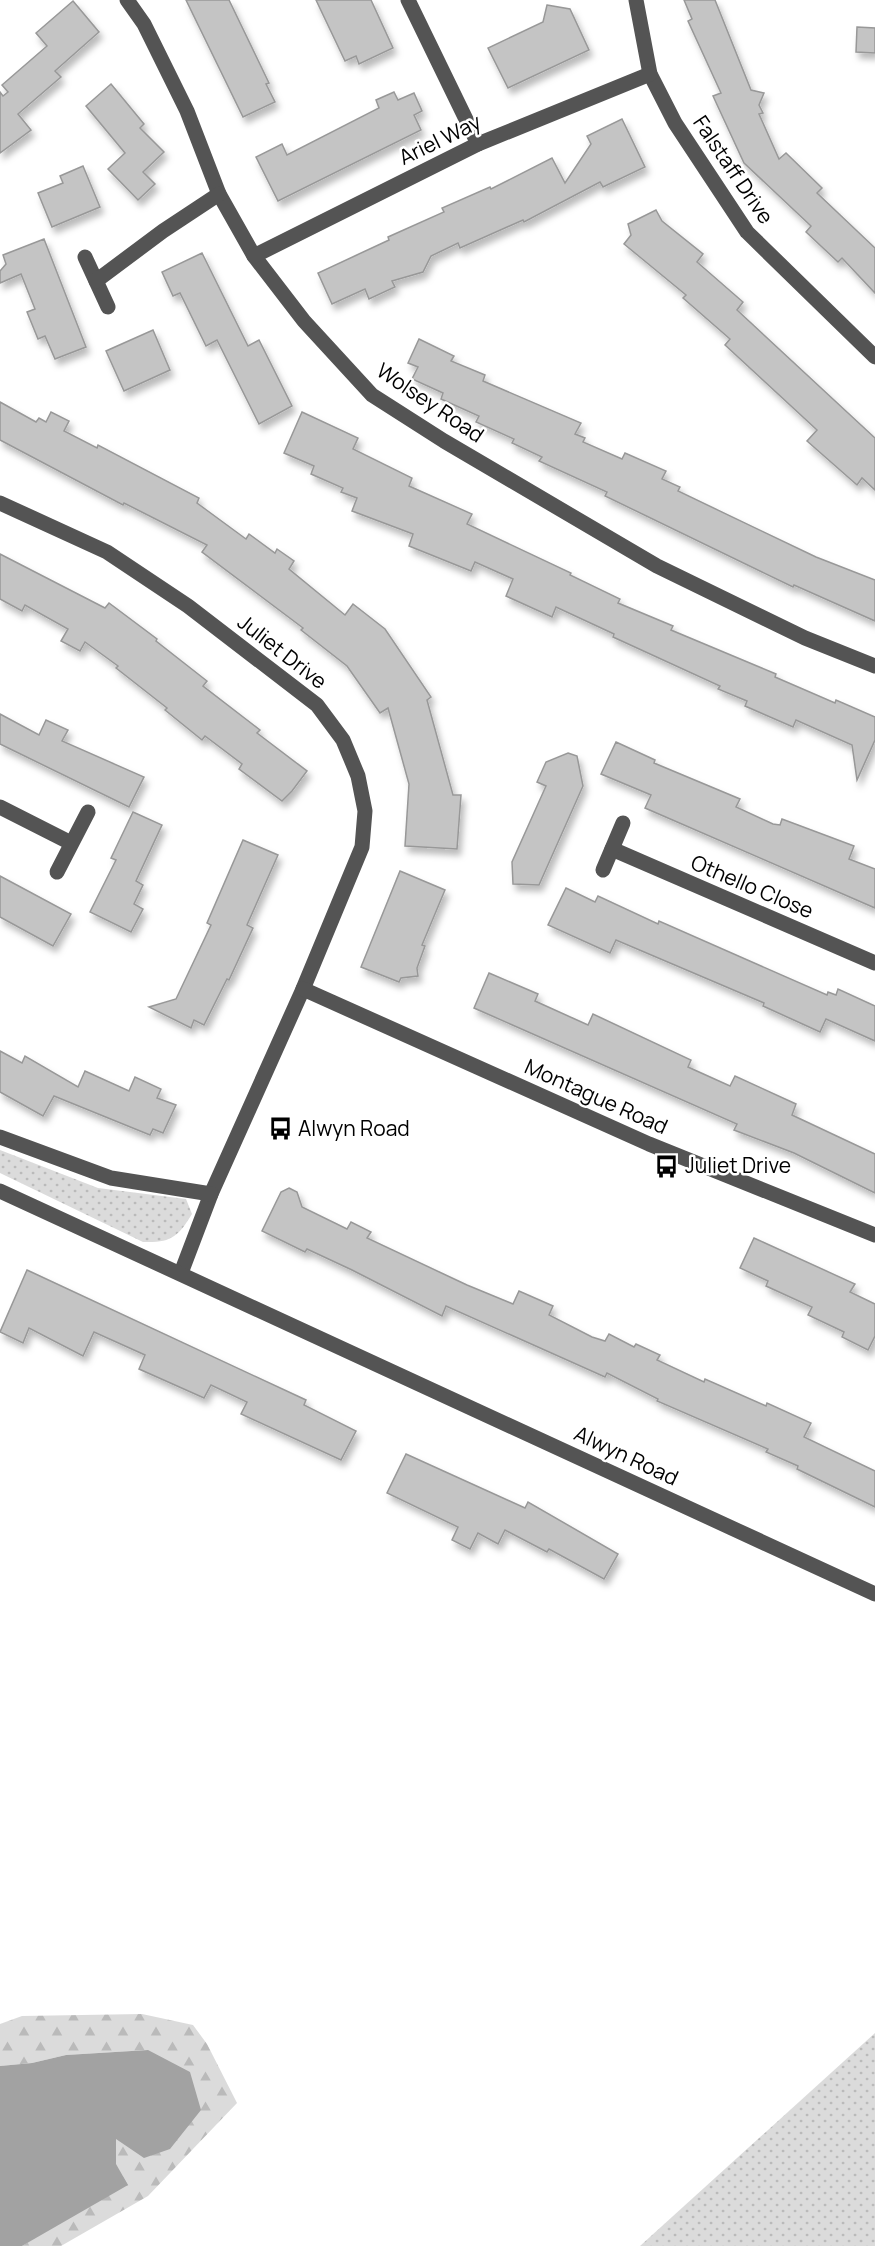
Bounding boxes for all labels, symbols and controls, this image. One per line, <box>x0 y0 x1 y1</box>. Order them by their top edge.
street label: Ariel Way <box>394 107 485 171</box>
street label: Falstaff Drive <box>687 110 780 229</box>
street label: Wolsey Road <box>371 356 490 448</box>
street label: Juliet Drive <box>232 608 333 695</box>
street label: Othello Close <box>687 848 818 924</box>
street label: Montague Road <box>520 1052 672 1140</box>
place label: Alwyn Road <box>298 1114 410 1142</box>
bus stop icon: Alwyn Road <box>267 1116 293 1142</box>
place label: Juliet Drive <box>685 1151 791 1179</box>
bus stop icon: Juliet Drive <box>654 1153 680 1179</box>
street label: Alwyn Road <box>570 1419 683 1491</box>

